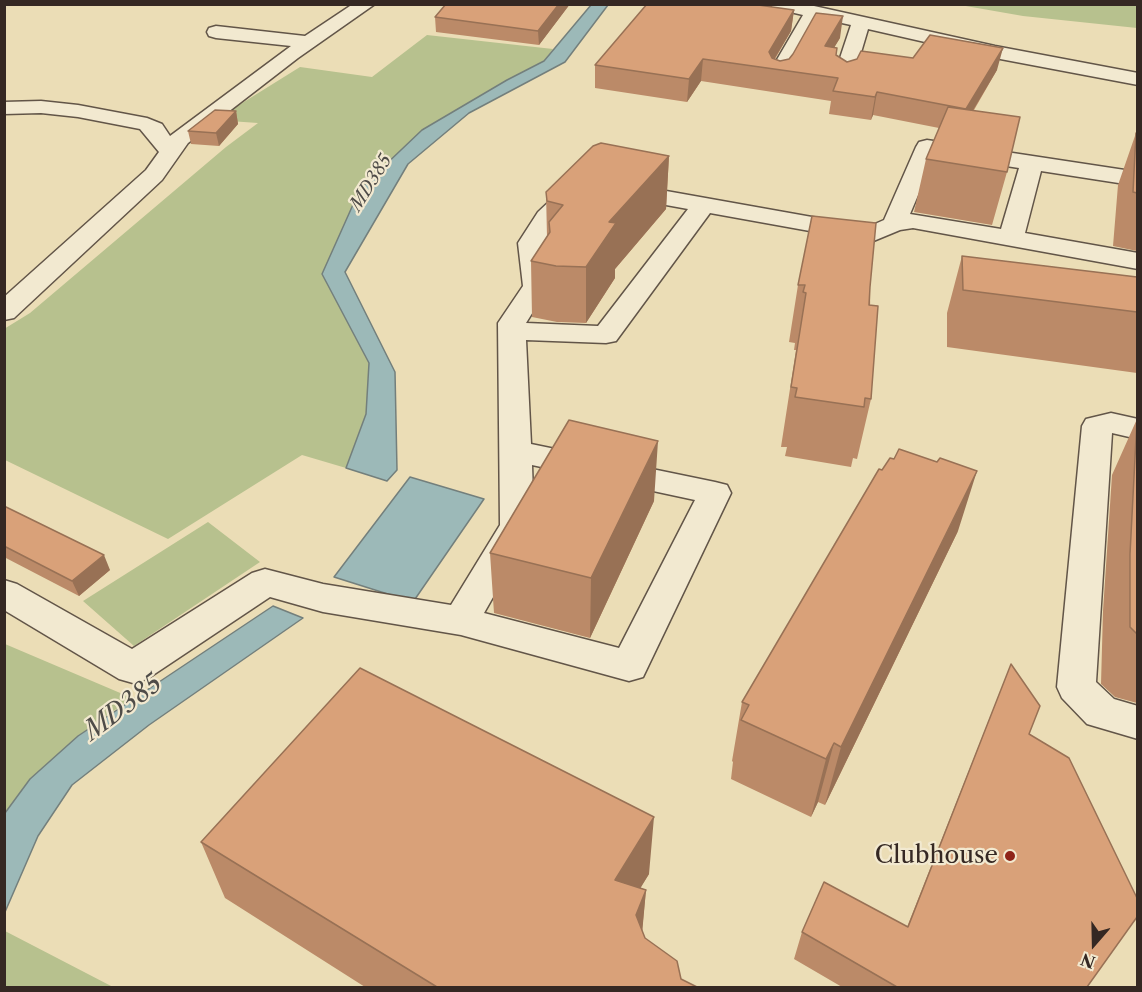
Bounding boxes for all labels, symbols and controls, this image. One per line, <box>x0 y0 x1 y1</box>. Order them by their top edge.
water label: MD385 <box>345 151 397 215</box>
water label: MD385 <box>78 669 168 747</box>
place label: Clubhouse <box>875 842 998 870</box>
marker: Clubhouse <box>1003 849 1017 863</box>
north arrow <box>1064 914 1124 974</box>
text: N <box>1078 949 1098 973</box>

